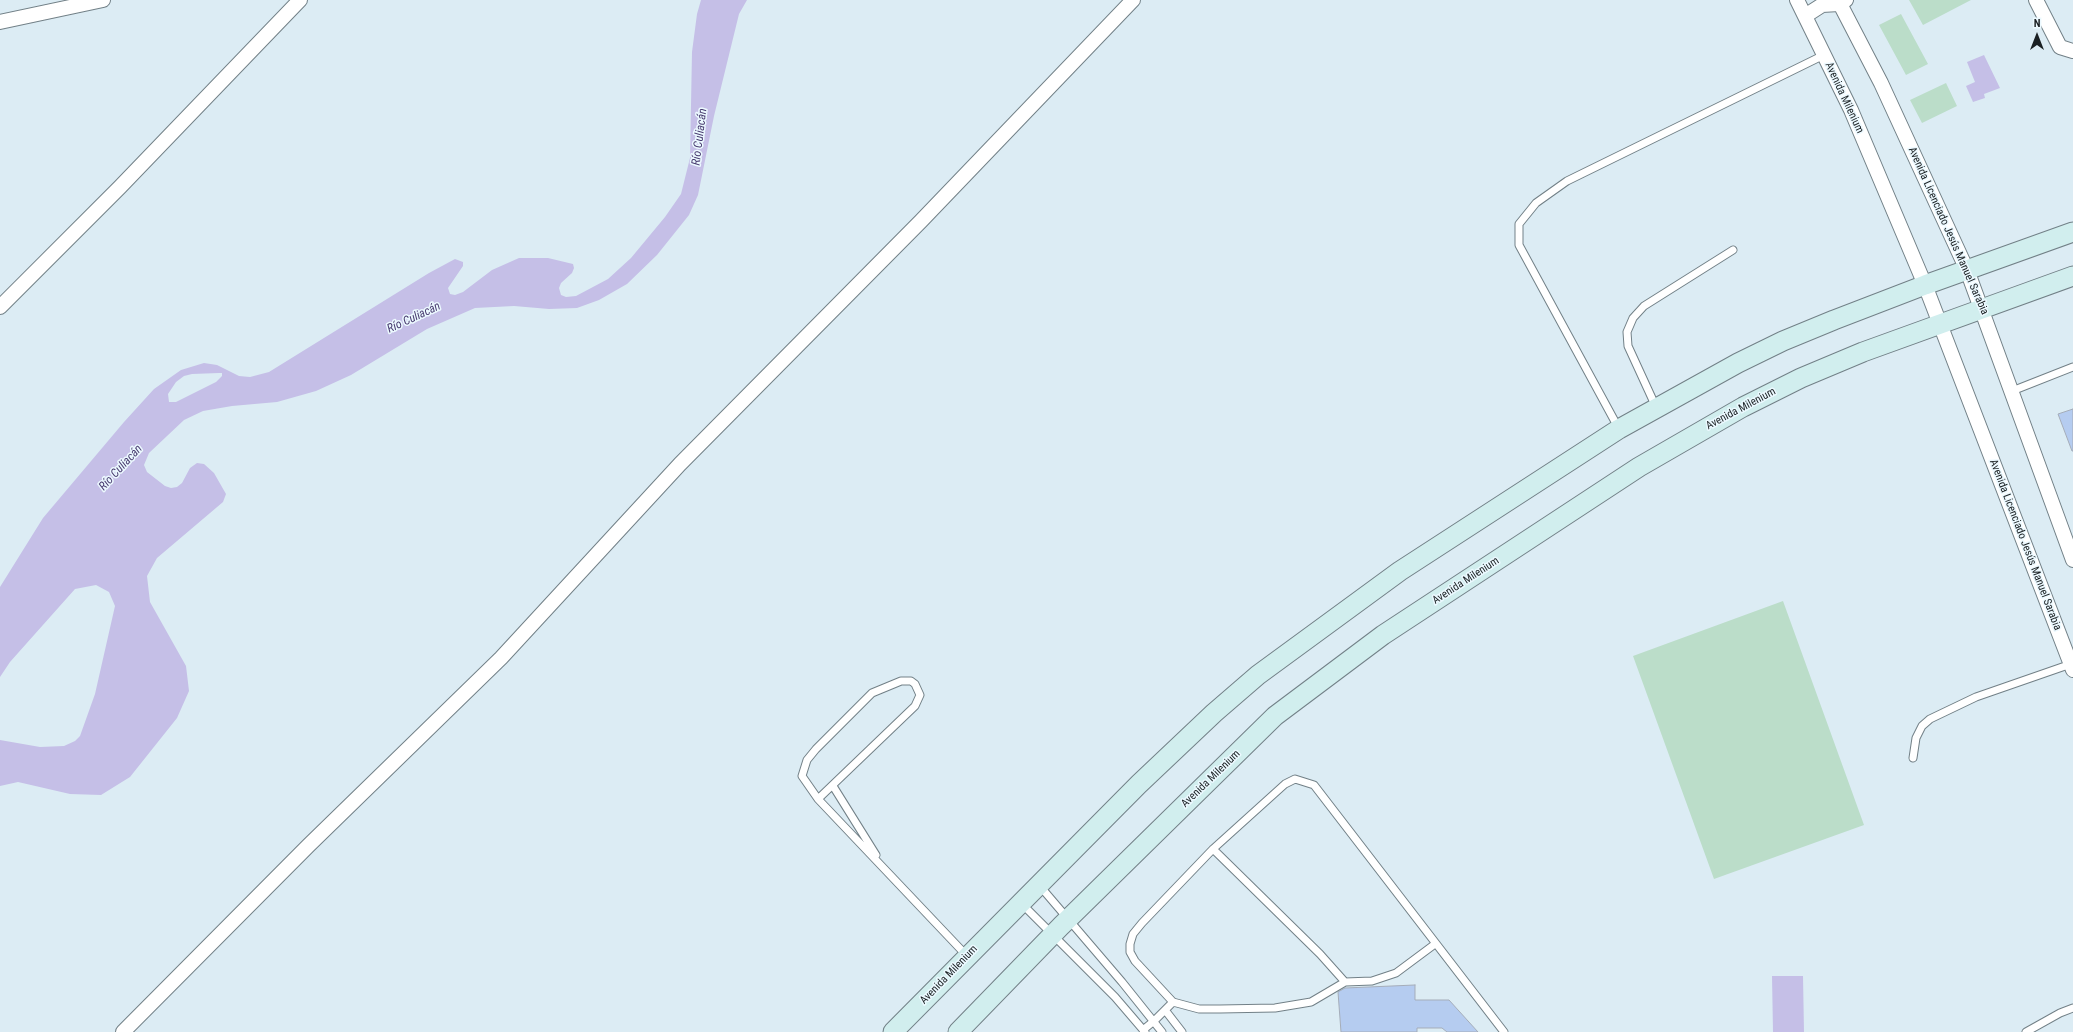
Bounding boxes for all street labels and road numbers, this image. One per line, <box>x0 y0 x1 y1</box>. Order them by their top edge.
street label: Avenida Milenium <box>1822 60 1866 136</box>
street label: Avenida Licenciado Jesús Manuel Sarabia <box>1905 145 1991 317</box>
street label: Avenida Milenium <box>1704 385 1778 433</box>
street label: Avenida Licenciado Jesús Manuel Sarabia <box>1986 458 2064 632</box>
street label: Avenida Milenium <box>1430 555 1502 607</box>
street label: Avenida Milenium <box>1179 748 1243 810</box>
street label: Avenida Milenium <box>918 943 980 1007</box>

